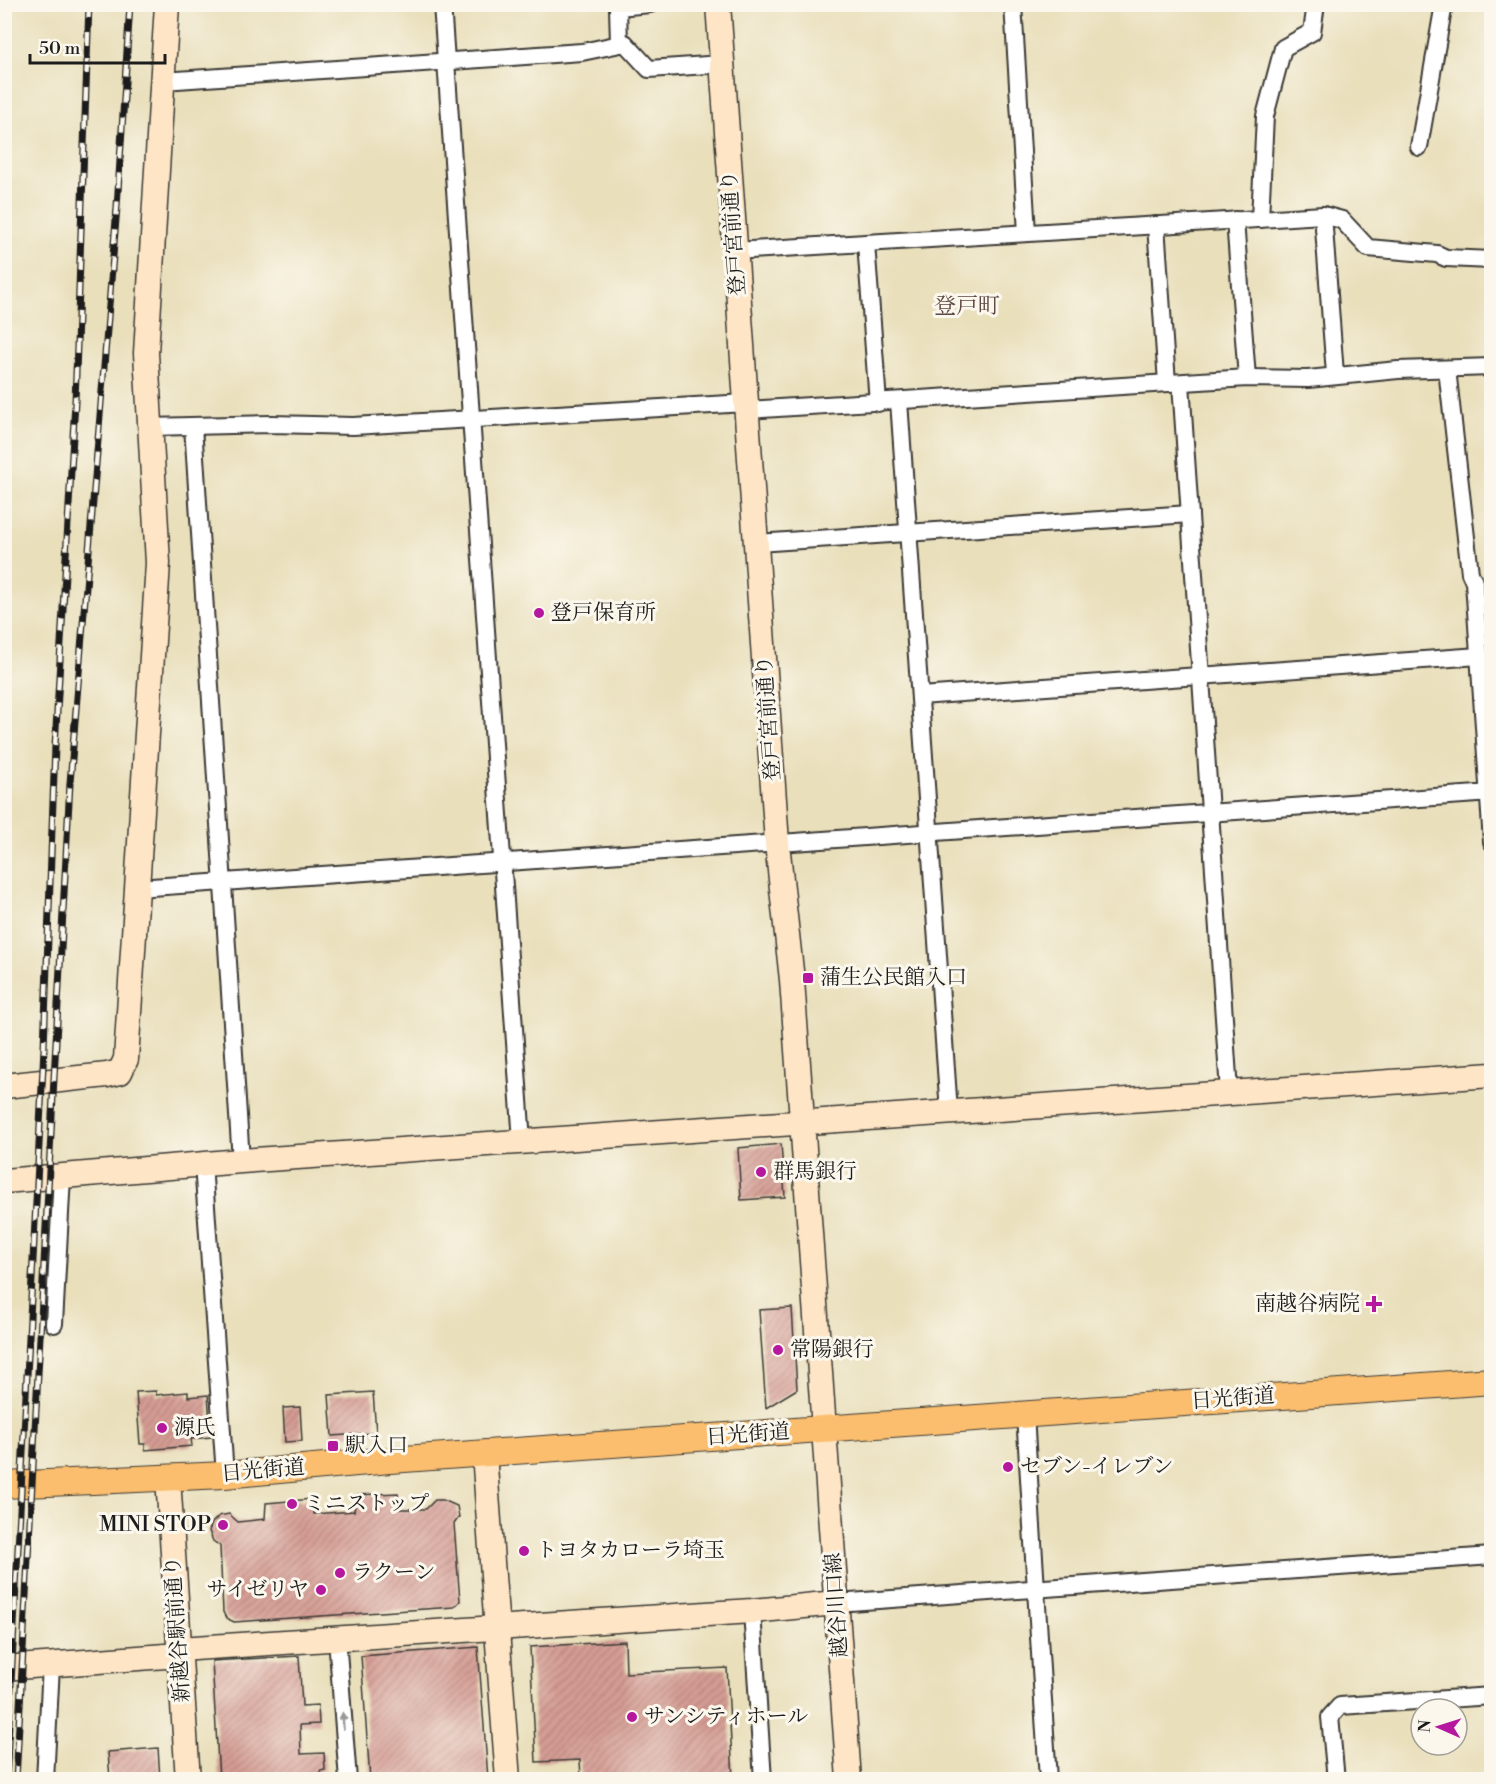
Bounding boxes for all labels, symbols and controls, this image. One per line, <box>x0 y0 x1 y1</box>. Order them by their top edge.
scale bar <box>30 27 165 65</box>
text: 50 m <box>39 37 81 60</box>
street label: 登戸宮前通り <box>717 169 751 297</box>
district label: 登戸町 <box>934 293 1000 320</box>
place label: 登戸保育所 <box>551 600 656 626</box>
marker: 登戸保育所 <box>532 606 546 620</box>
street label: 登戸宮前通り <box>752 654 786 782</box>
place label: 蒲生公民館入口 <box>820 965 967 991</box>
marker: 蒲生公民館入口 <box>801 971 815 985</box>
place label: 群馬銀行 <box>773 1159 857 1185</box>
marker: 群馬銀行 <box>754 1165 768 1179</box>
place label: 南越谷病院 <box>1255 1291 1360 1317</box>
marker: 南越谷病院 <box>1365 1295 1383 1313</box>
place label: 常陽銀行 <box>790 1337 874 1363</box>
marker: 常陽銀行 <box>771 1343 785 1357</box>
street label: 日光街道 <box>1190 1383 1276 1415</box>
place label: 源氏 <box>174 1415 216 1441</box>
street label: 日光街道 <box>705 1419 791 1451</box>
marker: 源氏 <box>155 1421 169 1435</box>
place label: 駅入口 <box>345 1433 408 1459</box>
marker: 駅入口 <box>326 1439 340 1453</box>
street label: 日光街道 <box>220 1454 306 1488</box>
place label: セブン-イレブン <box>1020 1454 1174 1480</box>
marker: セブン-イレブン <box>1001 1460 1015 1474</box>
place label: ミニストップ <box>304 1491 429 1517</box>
marker: ミニストップ <box>285 1497 299 1511</box>
place label: MINI STOP <box>99 1512 211 1538</box>
marker: MINI STOP <box>216 1518 230 1532</box>
place label: トヨタカローラ埼玉 <box>536 1538 725 1564</box>
marker: トヨタカローラ埼玉 <box>517 1544 531 1558</box>
street label: 越谷川口線 <box>820 1552 854 1658</box>
street label: 新越谷駅前通り <box>160 1555 196 1703</box>
place label: ラクーン <box>352 1560 436 1586</box>
marker: ラクーン <box>333 1566 347 1580</box>
place label: サイゼリヤ <box>207 1577 309 1603</box>
marker: サイゼリヤ <box>314 1583 328 1597</box>
north arrow <box>1409 1697 1469 1757</box>
place label: サンシティホール <box>644 1704 808 1730</box>
marker: サンシティホール <box>625 1710 639 1724</box>
one-way arrow <box>339 1712 348 1731</box>
text: N <box>1415 1719 1435 1733</box>

